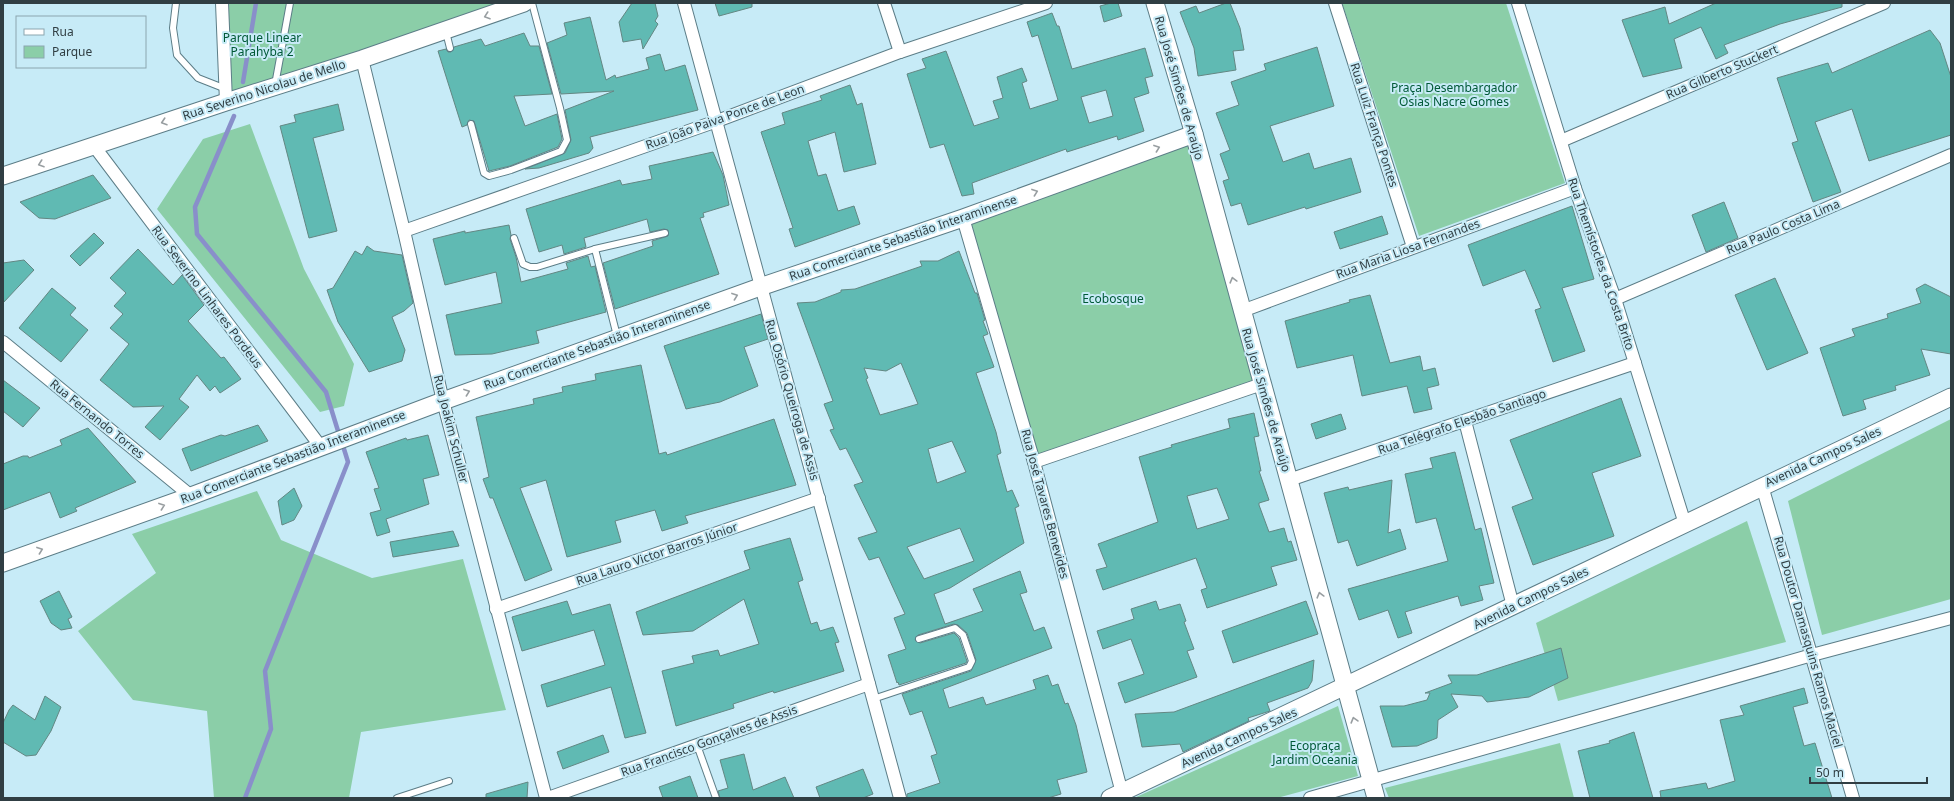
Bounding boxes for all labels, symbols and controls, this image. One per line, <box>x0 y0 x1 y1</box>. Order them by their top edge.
one-way arrow <box>484 11 491 19</box>
street label: Rua José Simões de Araújo <box>1151 14 1208 162</box>
legend <box>16 16 146 68</box>
text: Rua <box>52 23 74 40</box>
park label: Parque Linear Parahyba 2 <box>223 29 301 60</box>
street label: Rua Gilberto Stuckert <box>1663 40 1781 103</box>
text: Parque <box>52 43 93 60</box>
street label: Rua Severino Nicolau de Mello <box>180 55 348 124</box>
street label: Rua Luiz França Pontes <box>1346 61 1403 189</box>
park label: Praça Desembargador Osias Nacre Gomes <box>1391 79 1517 110</box>
street label: Rua João Paiva Ponce de Leon <box>643 80 807 153</box>
one-way arrow <box>161 118 168 126</box>
one-way arrow <box>1154 144 1161 152</box>
one-way arrow <box>38 159 45 167</box>
street label: Rua Themístocles da Costa Brito <box>1564 175 1639 352</box>
one-way arrow <box>1032 188 1039 196</box>
street label: Rua Comerciante Sebastião Interaminense <box>787 190 1019 285</box>
street label: Rua Paulo Costa Lima <box>1723 195 1842 258</box>
street label: Rua Maria Liosa Fernandes <box>1334 214 1482 282</box>
street label: Rua Severino Linhares Pordeus <box>148 222 267 372</box>
one-way arrow <box>1229 277 1238 284</box>
park label: Ecobosque <box>1082 290 1144 307</box>
one-way arrow <box>731 292 738 300</box>
street label: Rua Comerciante Sebastião Interaminense <box>481 295 713 394</box>
street label: Rua Osório Queiroga de Assis <box>761 317 824 483</box>
street label: Rua José Simões de Araújo <box>1238 326 1295 474</box>
street label: Rua Joakim Schuller <box>430 373 473 485</box>
street label: Rua Fernando Torres <box>46 375 148 462</box>
street label: Rua Telégrafo Elesbão Santiago <box>1375 385 1548 458</box>
one-way arrow <box>464 388 471 397</box>
street label: Rua Comerciante Sebastião Interaminense <box>178 406 408 507</box>
street label: Avenida Campos Sales <box>1762 422 1884 491</box>
street label: Rua José Tavares Benevides <box>1017 427 1074 581</box>
one-way arrow <box>158 502 165 511</box>
street label: Rua Lauro Victor Barros Júnior <box>574 518 740 589</box>
street label: Rua Doutor Damasquins Ramos Maciel <box>1770 534 1847 750</box>
one-way arrow <box>36 546 43 555</box>
street label: Avenida Campos Sales <box>1470 562 1591 633</box>
one-way arrow <box>1316 591 1324 598</box>
street label: Rua Francisco Gonçalves de Assis <box>618 701 800 780</box>
street label: Avenida Campos Sales <box>1178 703 1300 772</box>
one-way arrow <box>1350 717 1359 724</box>
park label: Ecopraça Jardim Oceania <box>1271 737 1358 768</box>
scale bar <box>1810 759 1927 785</box>
text: 50 m <box>1816 764 1844 781</box>

